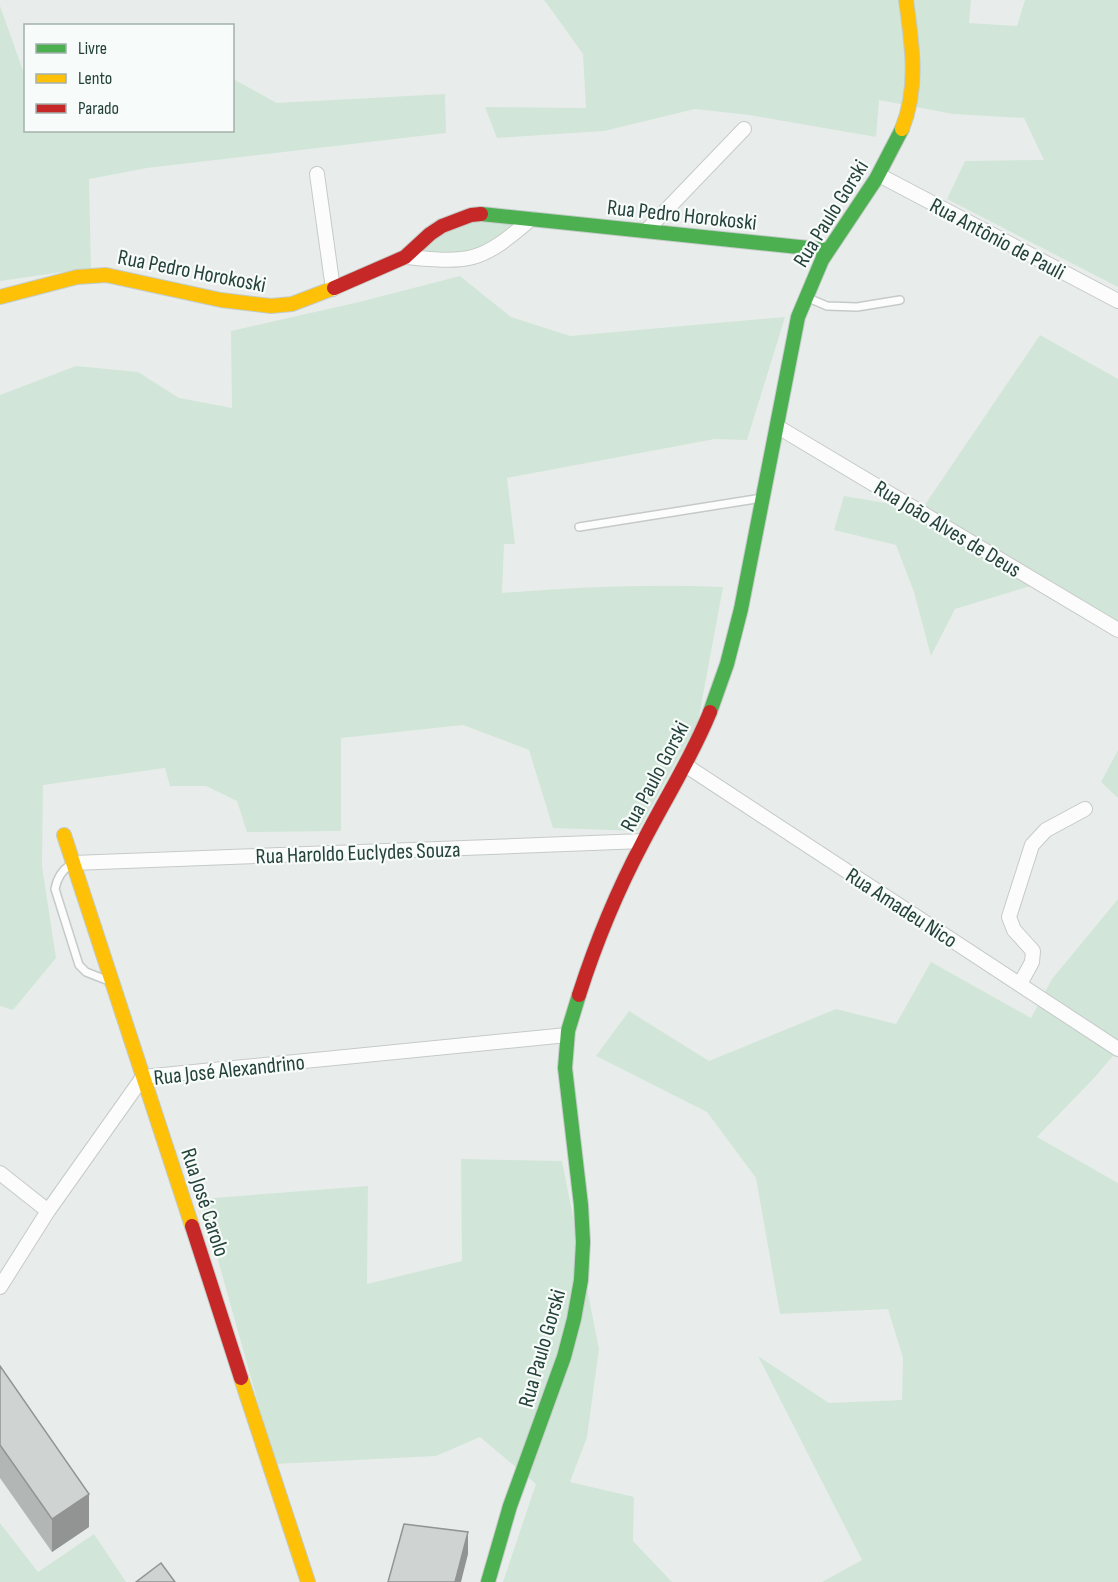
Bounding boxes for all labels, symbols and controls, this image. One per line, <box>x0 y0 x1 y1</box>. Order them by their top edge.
legend <box>24 24 234 132</box>
text: Livre <box>78 38 107 59</box>
text: Lento <box>78 68 112 89</box>
text: Parado <box>78 98 119 119</box>
street label: Rua Paulo Gorski <box>788 155 875 272</box>
street label: Rua Antônio de Pauli <box>925 192 1070 286</box>
street label: Rua Pedro Horokoski <box>606 194 758 237</box>
street label: Rua Pedro Horokoski <box>115 244 268 299</box>
street label: Rua João Alves de Deus <box>869 475 1026 584</box>
street label: Rua Paulo Gorski <box>615 717 696 837</box>
street label: Rua Haroldo Euclydes Souza <box>255 836 461 871</box>
street label: Rua Amadeu Nico <box>840 862 962 954</box>
street label: Rua José Alexandrino <box>152 1049 306 1092</box>
street label: Rua José Carolo <box>174 1145 235 1260</box>
street label: Rua Paulo Gorski <box>513 1286 572 1410</box>

